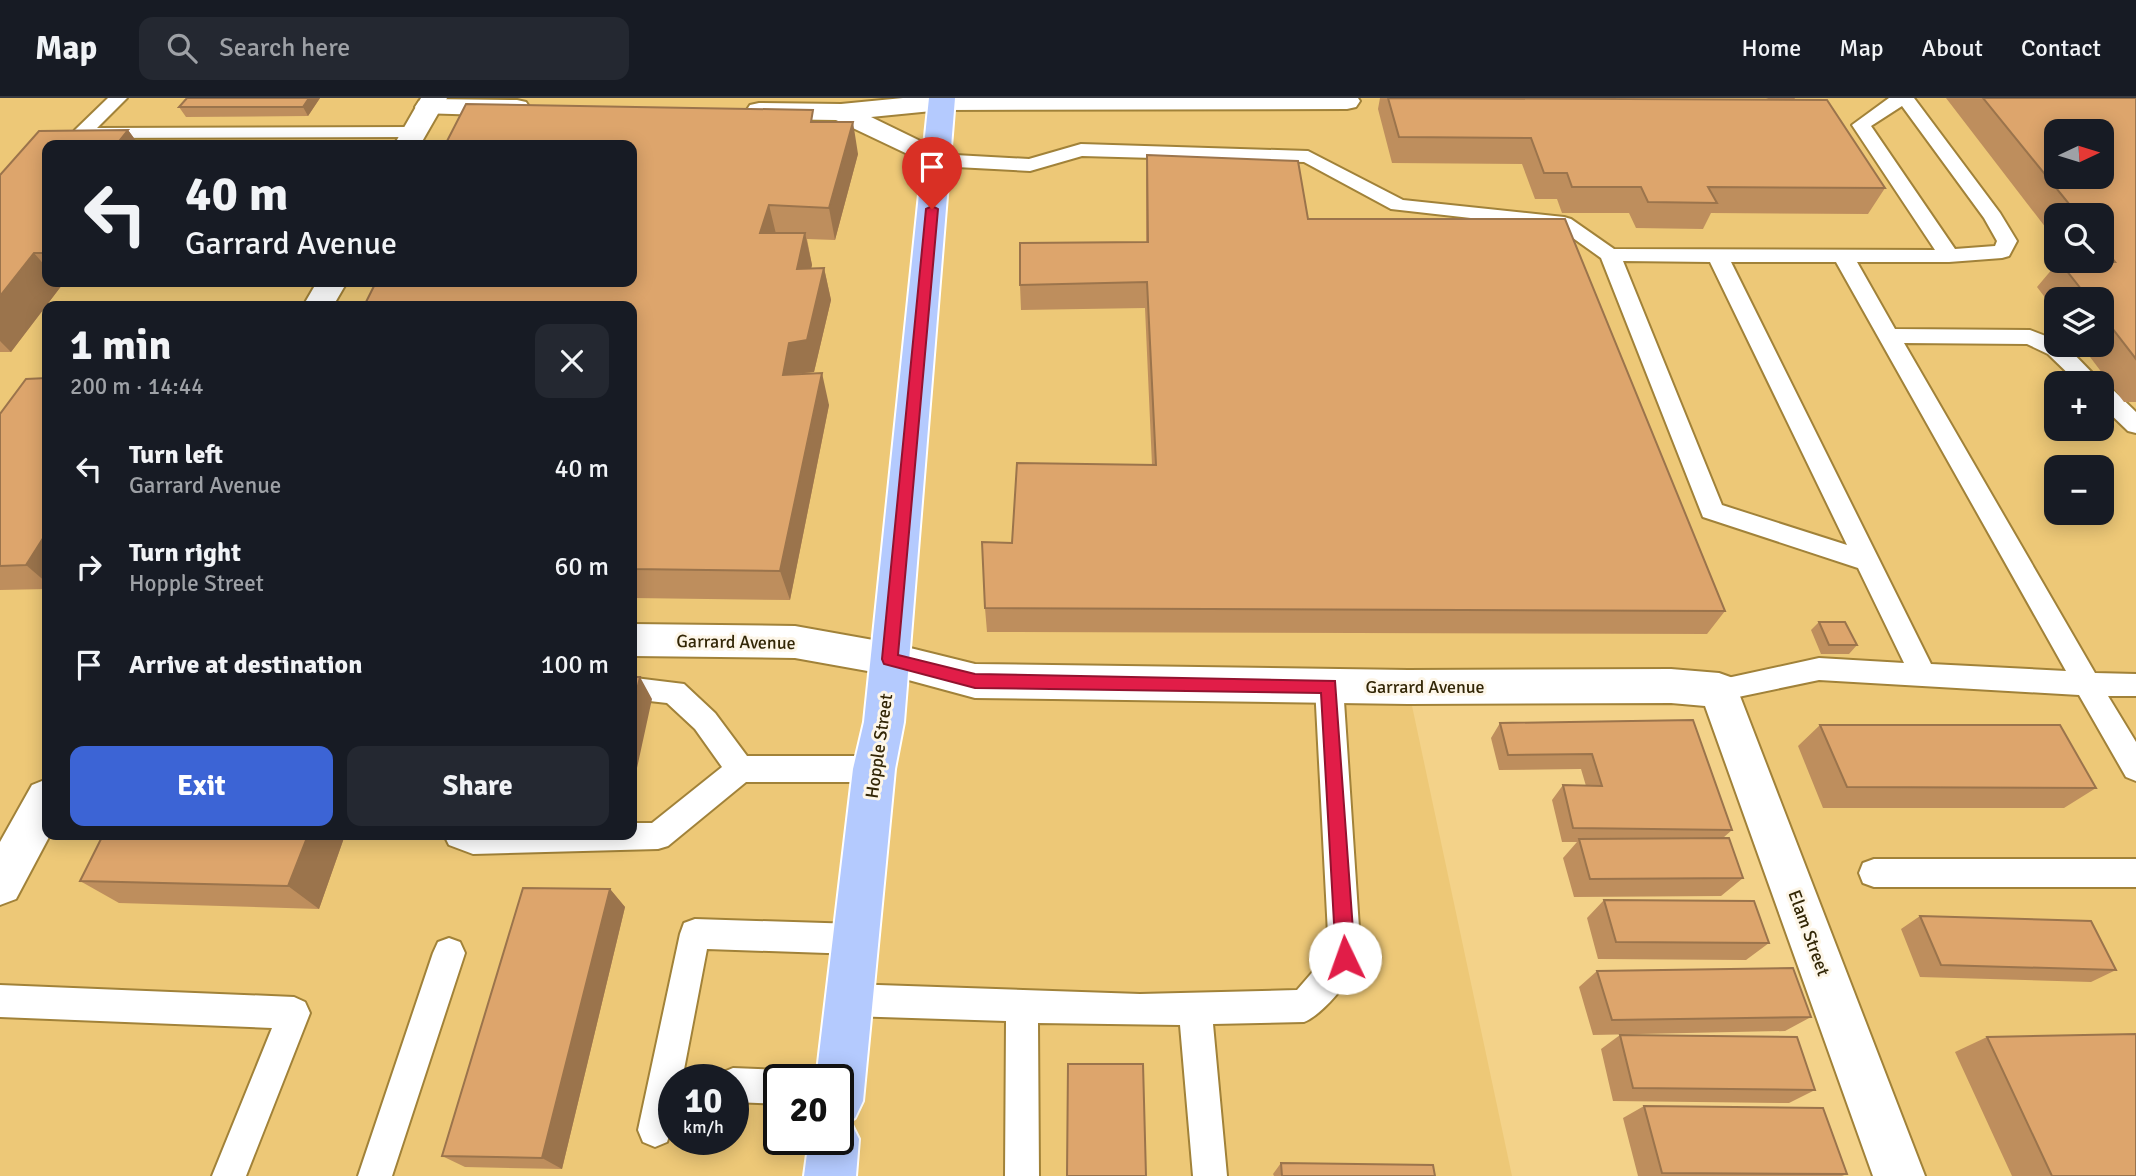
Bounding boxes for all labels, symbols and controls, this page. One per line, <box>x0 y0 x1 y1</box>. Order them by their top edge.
search box <box>139 17 629 80</box>
text: Map <box>35 28 97 69</box>
icon: search <box>163 29 201 67</box>
text: Search here <box>219 32 350 64</box>
text: Home <box>1741 33 1801 63</box>
text: Map <box>1839 33 1884 63</box>
text: About <box>1922 33 1983 63</box>
text: Contact <box>2021 33 2101 63</box>
north arrow <box>2044 119 2114 189</box>
map controls <box>2044 119 2114 525</box>
pin <box>902 137 962 209</box>
icon: arrive <box>913 148 951 186</box>
text: 40 m <box>185 164 288 224</box>
icon: left <box>70 168 161 259</box>
button: search <box>2044 203 2114 273</box>
text: Garrard Avenue <box>185 224 397 263</box>
button: layers <box>2044 287 2114 357</box>
text: 1 min <box>70 320 171 371</box>
button: close <box>535 324 609 398</box>
button: + <box>2044 371 2114 441</box>
text: 200 m · 14:44 <box>70 372 204 401</box>
text: Turn left <box>129 439 223 471</box>
icon: left <box>70 450 108 488</box>
text: 40 m <box>554 453 609 485</box>
button: − <box>2044 455 2114 525</box>
text: Garrard Avenue <box>129 471 281 500</box>
text: Turn right <box>129 537 241 569</box>
icon: right <box>70 548 108 586</box>
text: 60 m <box>554 551 609 583</box>
text: Hopple Street <box>129 569 264 598</box>
street label: Garrard Avenue <box>676 630 796 654</box>
icon: arrive <box>70 646 108 684</box>
text: Arrive at destination <box>129 649 362 681</box>
text: 100 m <box>540 649 609 681</box>
street label: Garrard Avenue <box>1365 676 1485 698</box>
street label: Hopple Street <box>861 692 897 800</box>
button: Exit <box>70 746 333 826</box>
button: Share <box>347 746 609 826</box>
street label: Elam Street <box>1783 887 1835 979</box>
position arrow <box>1308 921 1382 995</box>
speed limit sign: 20 <box>763 1064 854 1155</box>
text: 10 <box>685 1079 722 1122</box>
text: km/h <box>683 1116 724 1138</box>

